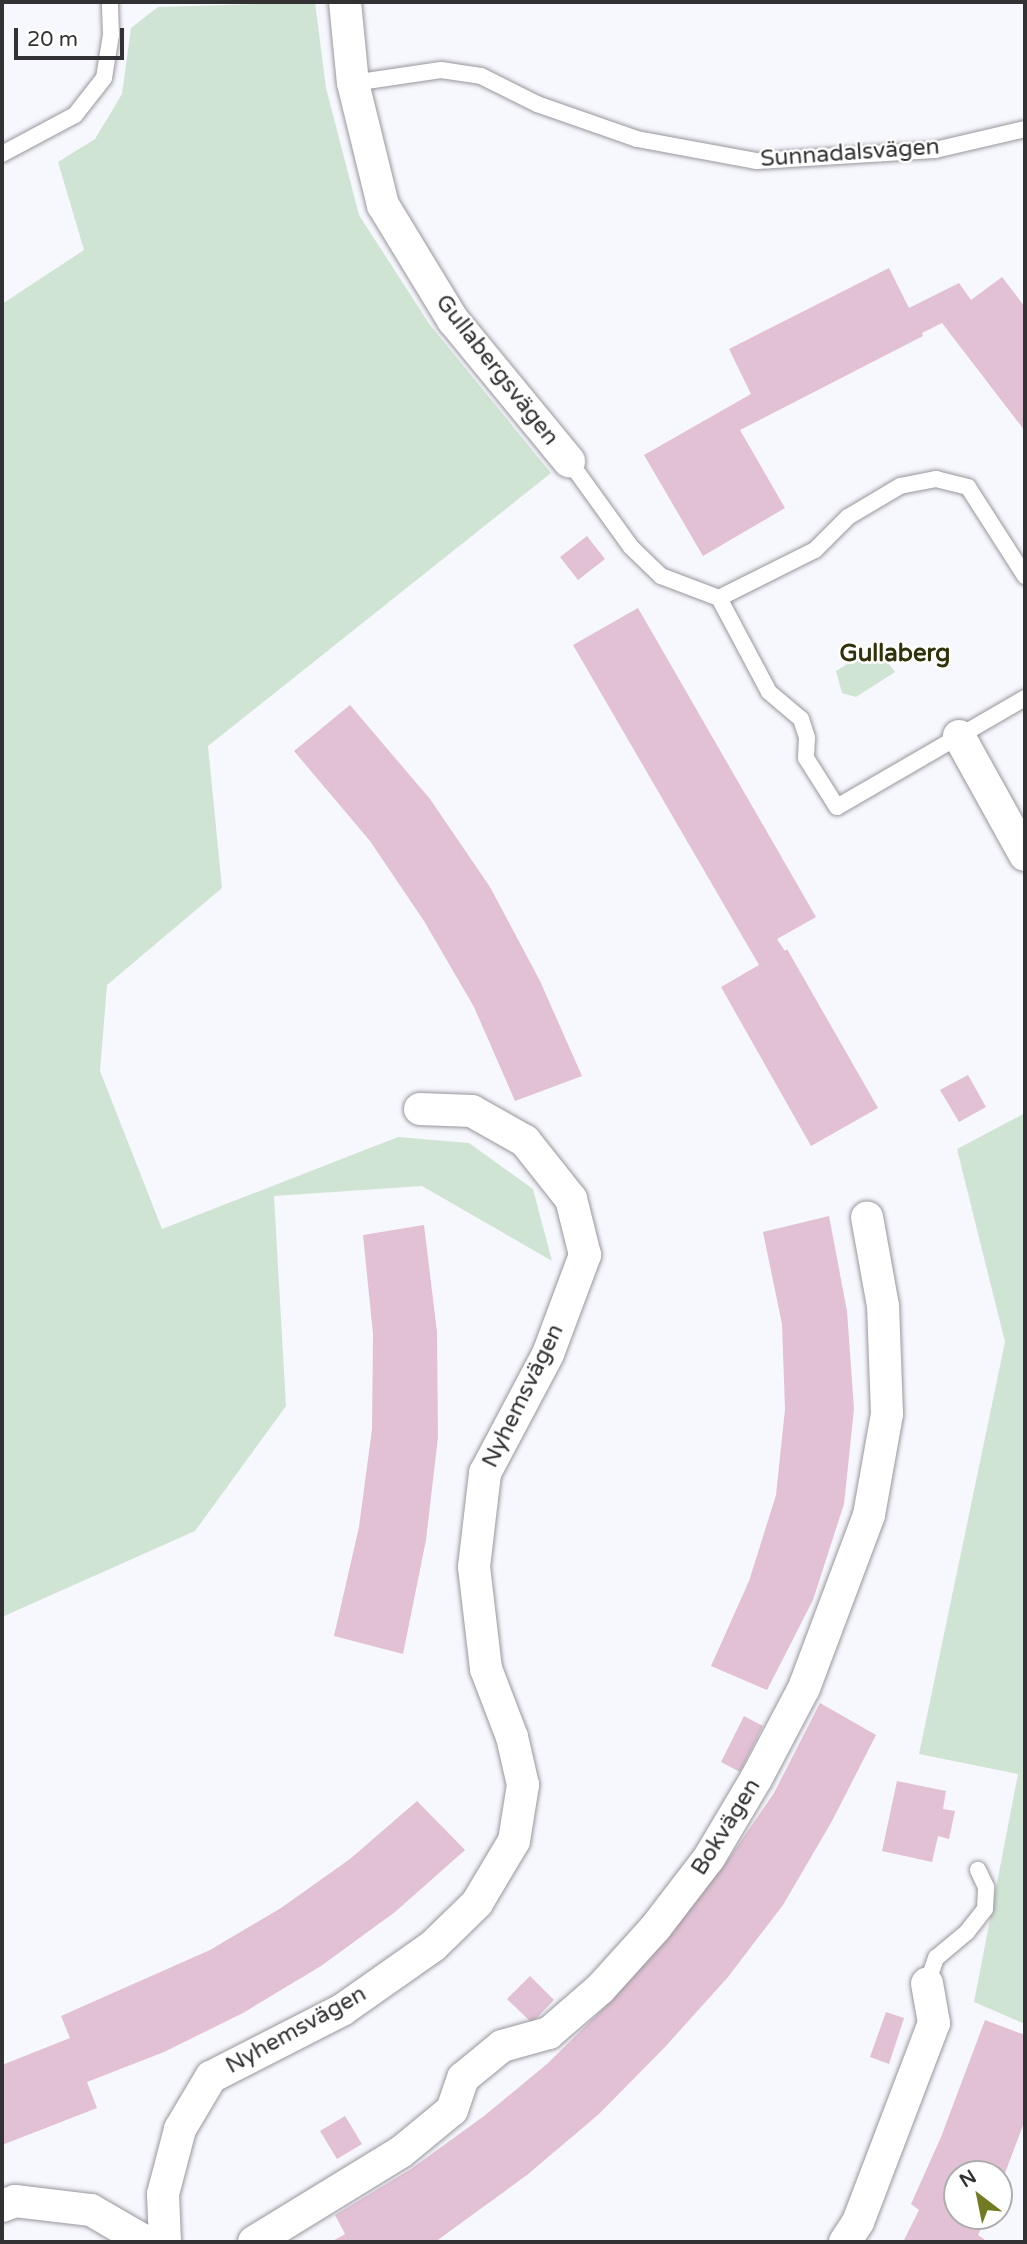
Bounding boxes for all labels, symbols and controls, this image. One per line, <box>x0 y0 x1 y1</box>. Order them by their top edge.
scale bar <box>18 14 128 58</box>
text: 20 m <box>27 27 78 52</box>
street label: Sunnadalsvägen <box>759 133 941 173</box>
street label: Gullabergsvägen <box>430 289 564 451</box>
district label: Gullaberg <box>840 640 950 668</box>
street label: Nyhemsvägen <box>476 1320 570 1472</box>
street label: Bokvägen <box>685 1774 767 1880</box>
street label: Nyhemsvägen <box>221 1980 371 2080</box>
north arrow <box>943 2160 1013 2230</box>
text: N <box>956 2166 980 2192</box>

